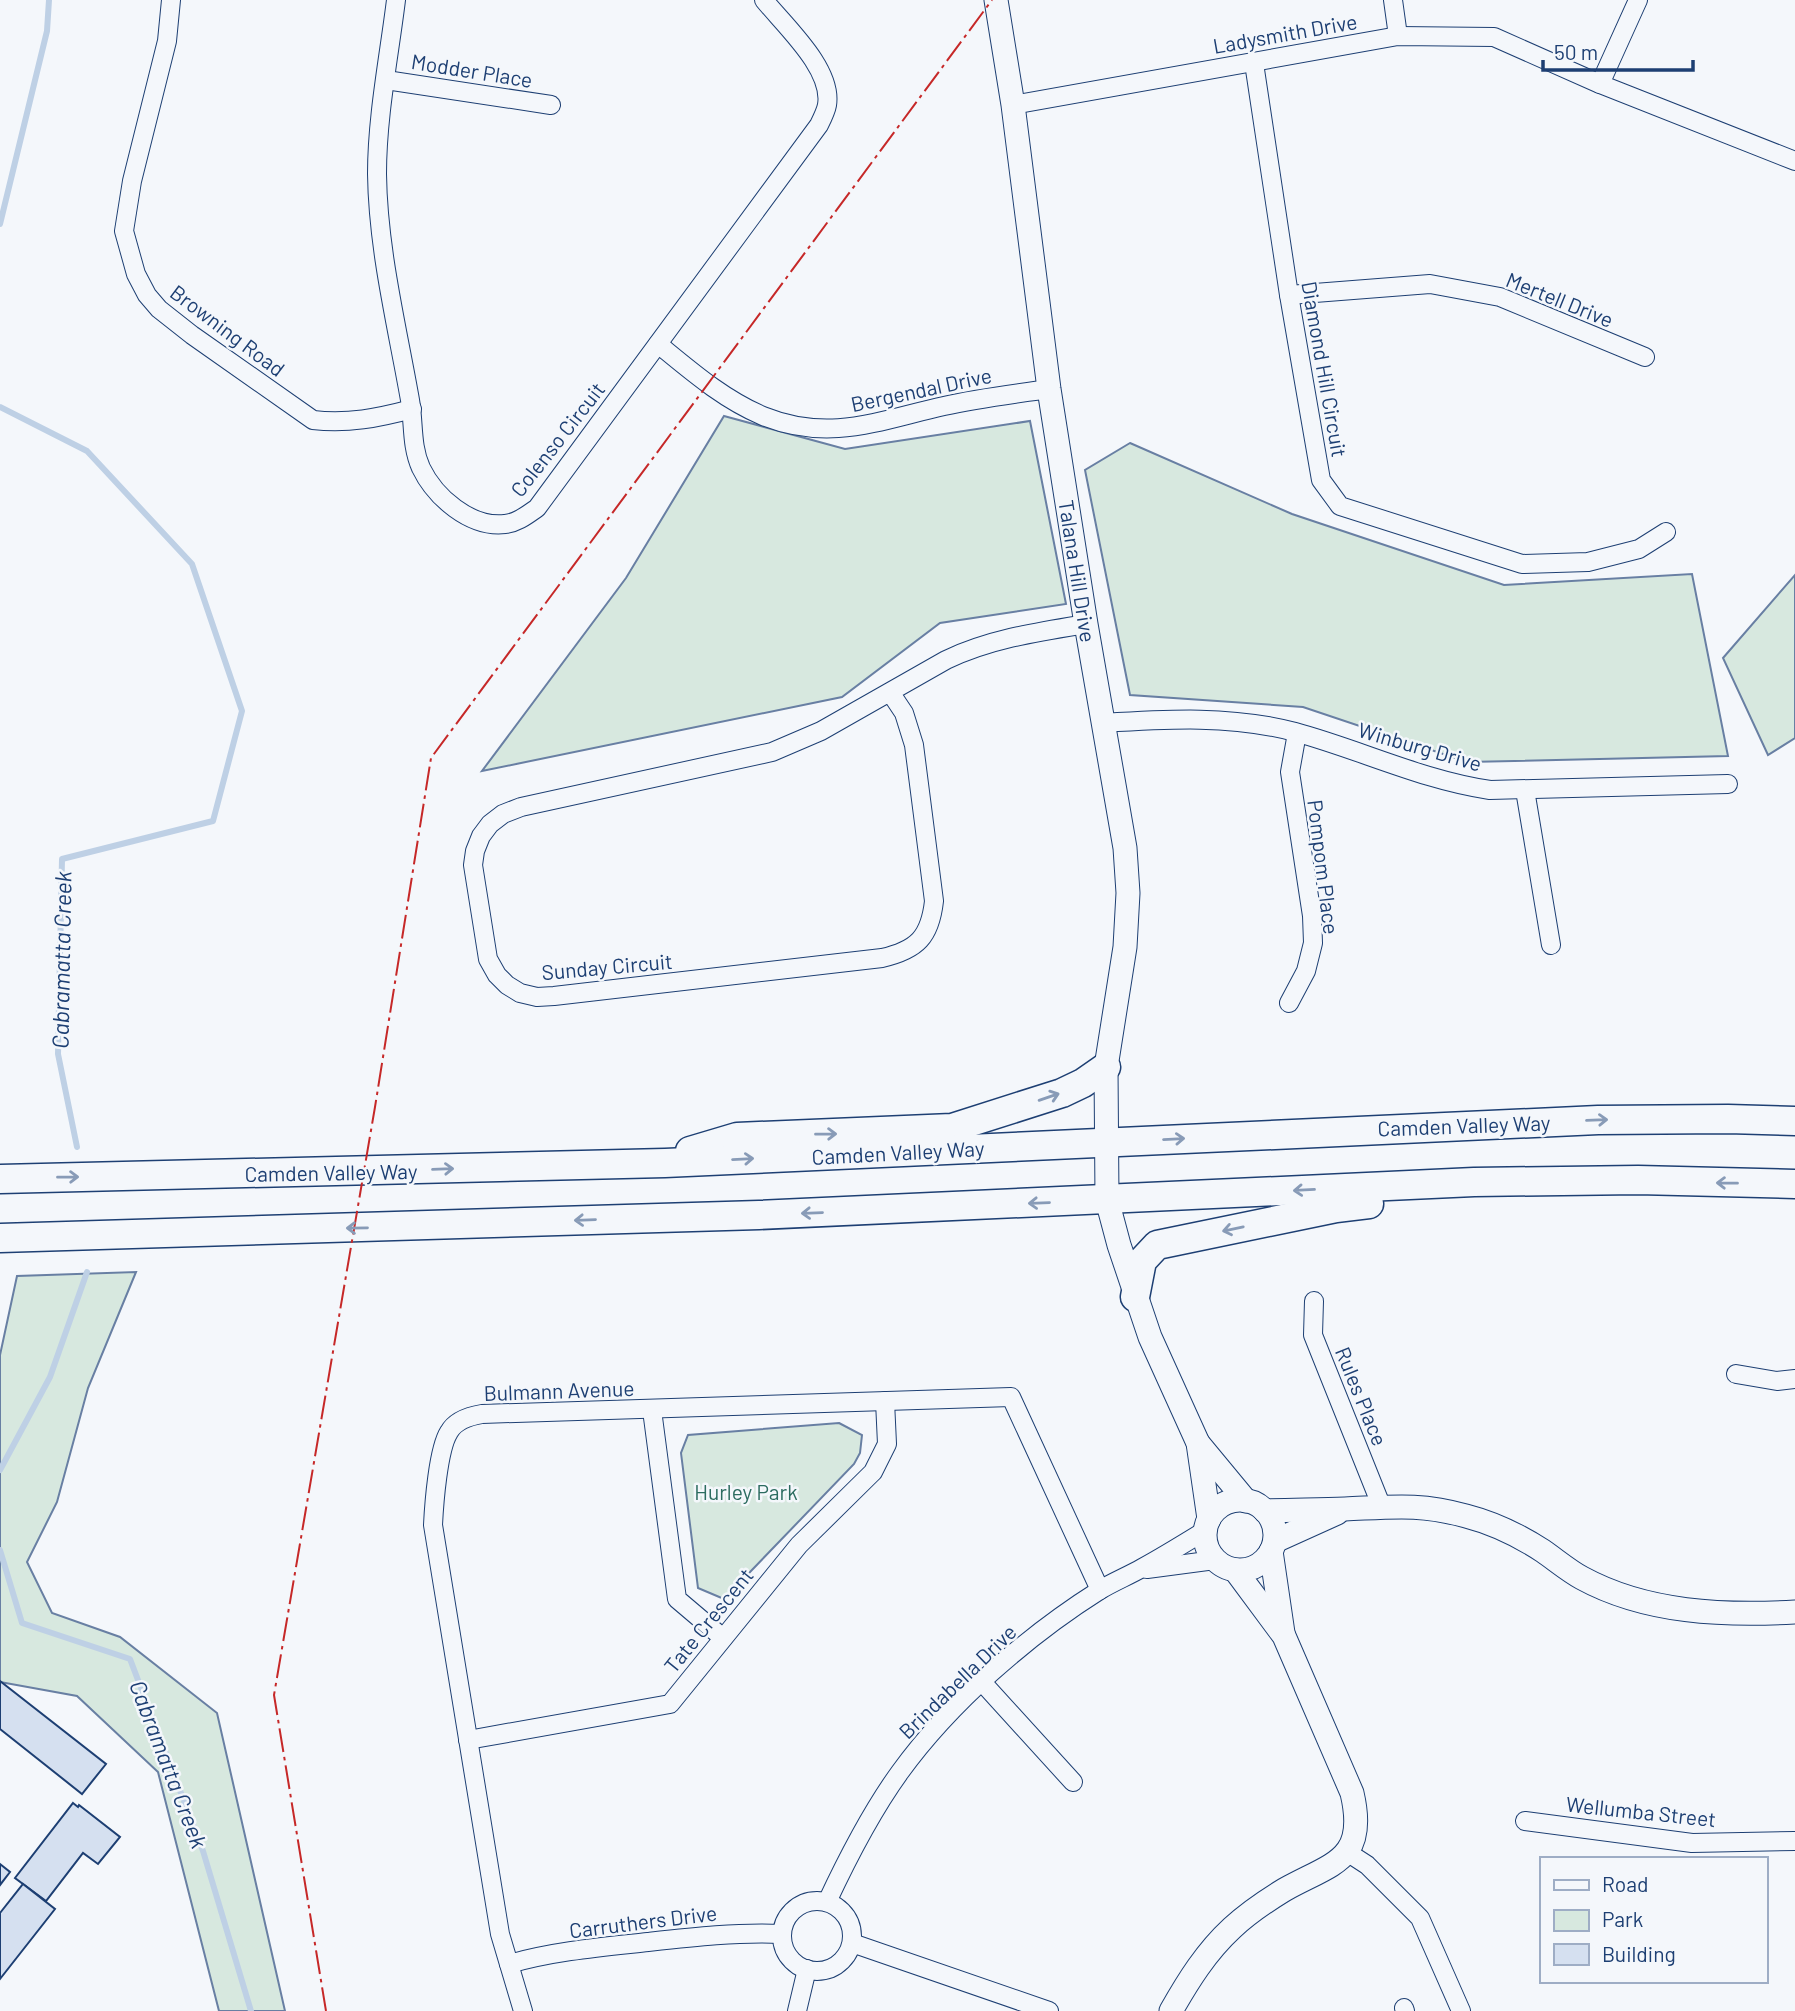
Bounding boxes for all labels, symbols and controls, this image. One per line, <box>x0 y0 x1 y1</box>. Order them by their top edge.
street label: Ladysmith Drive <box>1211 8 1359 58</box>
scale bar <box>1543 28 1694 72</box>
text: 50 m <box>1554 39 1598 64</box>
street label: Modder Place <box>410 48 534 92</box>
street label: Mertell Drive <box>1503 266 1617 332</box>
street label: Browning Road <box>166 279 290 381</box>
street label: Diamond Hill Circuit <box>1297 279 1353 459</box>
street label: Bergendal Drive <box>848 362 994 416</box>
street label: Colenso Circuit <box>505 377 609 501</box>
street label: Talana Hill Drive <box>1054 498 1102 644</box>
street label: Winburg Drive <box>1355 716 1485 776</box>
street label: Pompom Place <box>1303 798 1345 936</box>
water label: Cabramatta Creek <box>45 871 77 1049</box>
street label: Sunday Circuit <box>540 948 674 984</box>
one-way arrow <box>1037 1090 1059 1102</box>
street label: Camden Valley Way <box>1377 1109 1551 1141</box>
one-way arrow <box>1586 1113 1609 1127</box>
one-way arrow <box>815 1127 838 1140</box>
one-way arrow <box>1162 1132 1185 1145</box>
street label: Camden Valley Way <box>811 1135 985 1169</box>
one-way arrow <box>732 1153 755 1166</box>
street label: Camden Valley Way <box>244 1158 418 1186</box>
one-way arrow <box>431 1162 454 1176</box>
one-way arrow <box>56 1171 79 1184</box>
one-way arrow <box>1716 1176 1739 1189</box>
one-way arrow <box>1292 1184 1315 1197</box>
one-way arrow <box>1028 1197 1051 1210</box>
one-way arrow <box>801 1206 824 1219</box>
one-way arrow <box>573 1214 596 1227</box>
one-way arrow <box>346 1222 369 1235</box>
one-way arrow <box>1222 1223 1245 1236</box>
street label: Rules Place <box>1331 1343 1393 1449</box>
street label: Bulmann Avenue <box>483 1375 635 1405</box>
park label: Hurley Park <box>694 1479 798 1504</box>
street label: Tate Crescent <box>658 1563 758 1677</box>
street label: Brindabella Drive <box>893 1619 1021 1743</box>
water label: Cabramatta Creek <box>124 1676 214 1852</box>
street label: Wellumba Street <box>1565 1791 1717 1831</box>
legend <box>1540 1857 1767 1983</box>
text: Road <box>1602 1871 1648 1896</box>
street label: Carruthers Drive <box>568 1900 718 1942</box>
text: Park <box>1602 1906 1643 1931</box>
text: Building <box>1602 1941 1676 1966</box>

